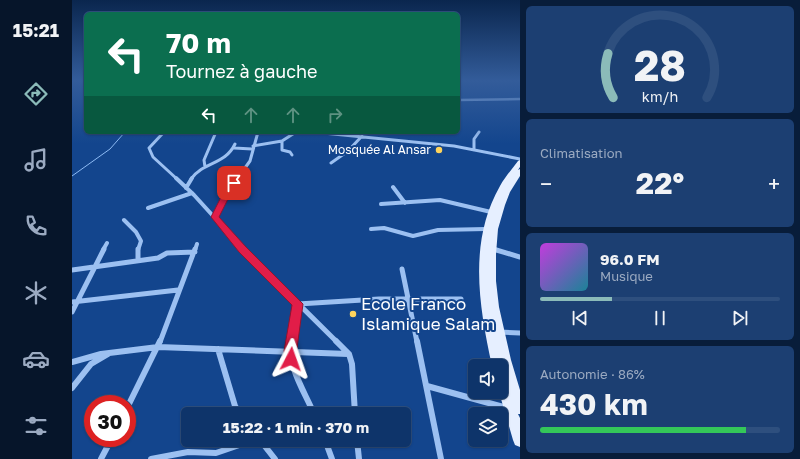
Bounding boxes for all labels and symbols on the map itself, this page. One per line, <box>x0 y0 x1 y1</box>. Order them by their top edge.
place label: Mosquée Al Ansar <box>328 142 431 157</box>
marker: Mosquée Al Ansar <box>434 145 444 155</box>
pin <box>217 166 251 200</box>
place label: Ecole Franco Islamique Salam <box>361 293 495 334</box>
marker: Ecole Franco Islamique Salam <box>348 309 358 319</box>
position arrow <box>270 338 312 380</box>
speed limit sign: 30 <box>84 395 136 447</box>

